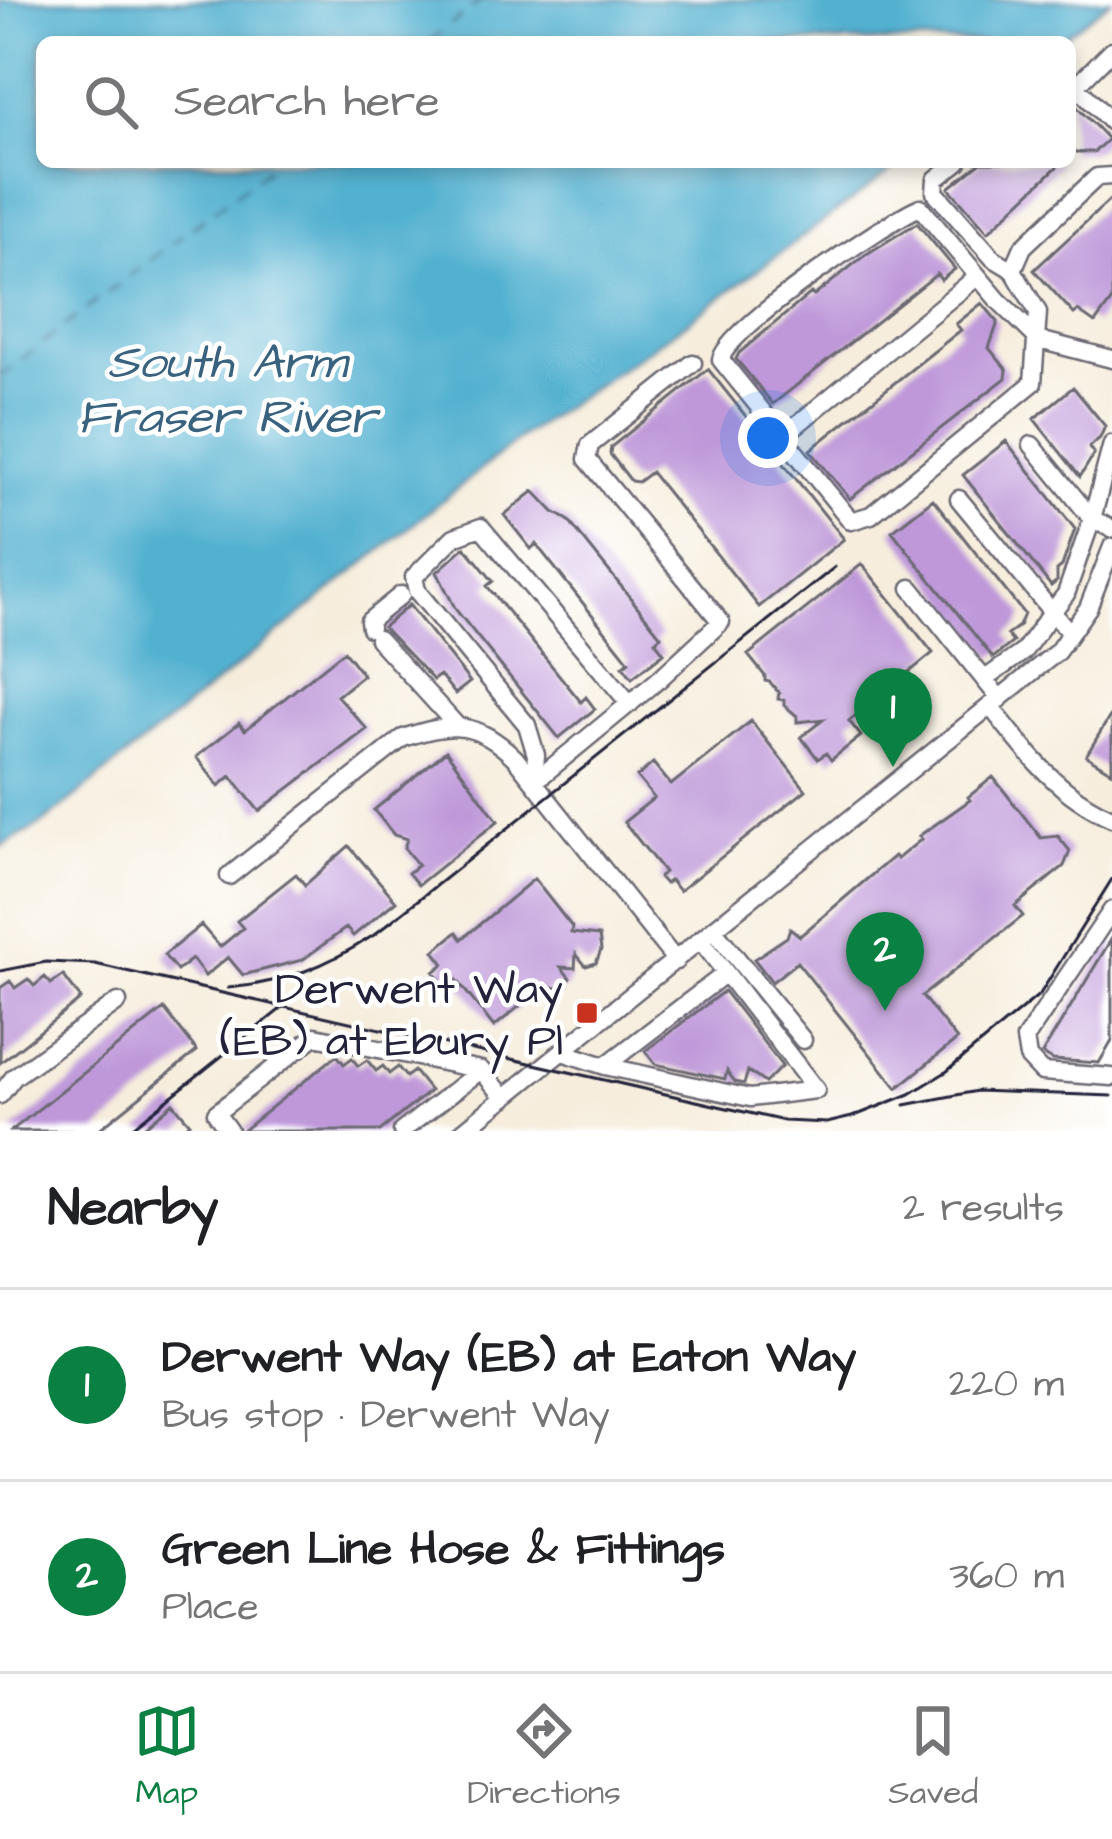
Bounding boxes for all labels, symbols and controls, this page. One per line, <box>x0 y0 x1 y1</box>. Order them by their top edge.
search box <box>36 36 1076 168</box>
icon: search <box>78 69 144 135</box>
text: Search here <box>174 71 440 133</box>
water label: South Arm Fraser River <box>78 330 381 451</box>
your location <box>738 408 798 468</box>
pin: 1 <box>854 668 932 767</box>
pin: 2 <box>846 912 924 1011</box>
place label: Derwent Way (EB) at Ebury Pl <box>220 959 563 1074</box>
marker: Derwent Way (EB) at Ebury Pl <box>574 1000 600 1026</box>
text: Nearby <box>48 1174 218 1245</box>
text: 2 results <box>903 1182 1064 1236</box>
text: Derwent Way (EB) at Eaton Way <box>162 1327 856 1389</box>
text: 1 <box>85 1358 90 1412</box>
text: 220 m <box>949 1358 1064 1412</box>
text: Bus stop · Derwent Way <box>162 1389 610 1443</box>
text: Green Line Hose & Fittings <box>162 1519 725 1581</box>
text: 2 <box>76 1550 98 1604</box>
text: 360 m <box>949 1550 1064 1604</box>
text: Place <box>162 1581 259 1635</box>
tab: Map <box>134 1698 200 1816</box>
tab: Directions <box>467 1698 621 1816</box>
tab: Saved <box>888 1698 978 1816</box>

